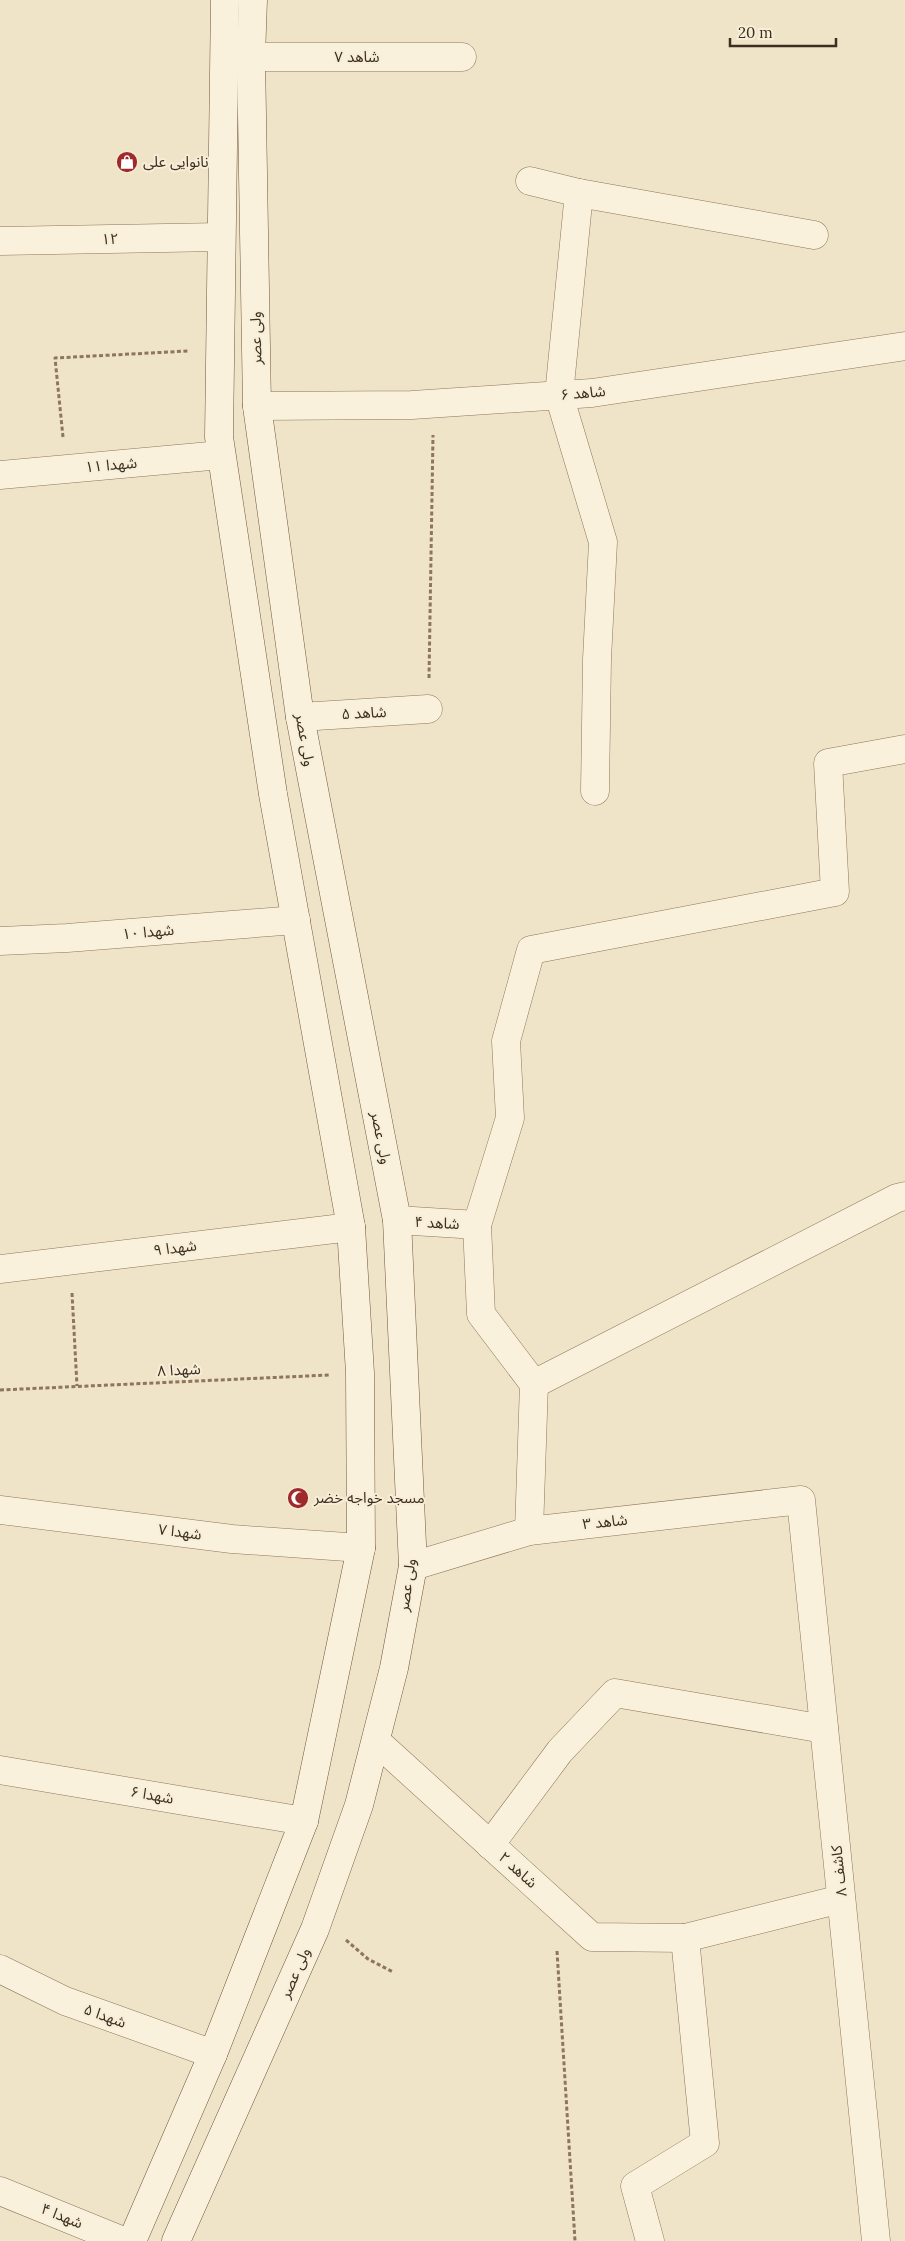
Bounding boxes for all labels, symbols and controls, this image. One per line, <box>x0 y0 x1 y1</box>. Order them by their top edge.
scale bar <box>730 15 836 47</box>
text: 20 m <box>738 23 773 42</box>
street label: شاهد ۷ <box>334 47 380 66</box>
shop icon: نانوایی علی <box>115 150 139 174</box>
place label: نانوایی علی <box>143 152 209 171</box>
street label: ۱۲ <box>101 229 119 248</box>
street label: ولی عصر <box>246 311 265 366</box>
street label: شاهد ۶ <box>560 381 607 404</box>
street label: شهدا ۱۱ <box>84 453 138 476</box>
street label: شاهد ۵ <box>341 702 387 723</box>
street label: ولی عصر <box>291 711 319 768</box>
street label: شهدا ۱۰ <box>121 920 175 943</box>
street label: ولی عصر <box>367 1109 396 1166</box>
street label: شاهد ۴ <box>414 1212 460 1233</box>
street label: شهدا ۹ <box>152 1235 198 1260</box>
street label: شهدا ۸ <box>157 1359 201 1380</box>
mosque icon: مسجد خواجه خضر <box>286 1486 310 1510</box>
place label: مسجد خواجه خضر <box>313 1488 425 1507</box>
street label: شاهد ۳ <box>581 1510 629 1533</box>
street label: شهدا ۷ <box>157 1519 203 1544</box>
street label: ولی عصر <box>393 1557 420 1614</box>
street label: شهدا ۶ <box>129 1781 175 1808</box>
street label: کاشف ۸ <box>826 1844 851 1898</box>
street label: شاهد ۲ <box>495 1847 542 1892</box>
street label: ولی عصر <box>275 1945 314 2002</box>
street label: شهدا ۵ <box>81 1999 129 2032</box>
street label: شهدا ۴ <box>38 2199 86 2233</box>

